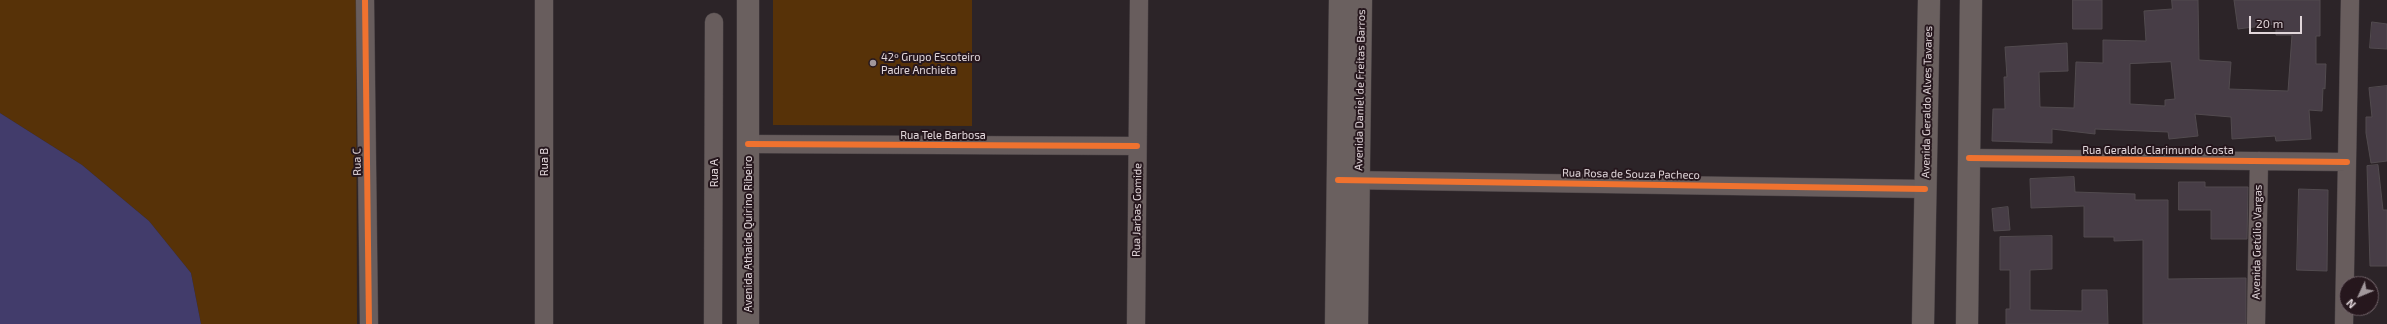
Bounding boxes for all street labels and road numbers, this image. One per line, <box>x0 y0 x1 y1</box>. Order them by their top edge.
street label: Avenida Daniel de Freitas Barros <box>1352 9 1368 171</box>
street label: Avenida Geraldo Alves Tavares <box>1919 26 1935 178</box>
street label: Rua Tele Barbosa <box>900 128 986 142</box>
street label: Rua Geraldo Clarimundo Costa <box>2082 143 2234 157</box>
street label: Rua C <box>350 148 364 176</box>
street label: Rua B <box>537 148 551 176</box>
street label: Avenida Athaide Quirino Ribeiro <box>741 156 755 312</box>
street label: Rua A <box>707 159 721 187</box>
street label: Rua Jarbas Gomide <box>1130 163 1144 257</box>
street label: Rua Rosa de Souza Pacheco <box>1562 166 1700 182</box>
street label: Avenida Getúlio Vargas <box>2249 185 2265 299</box>

